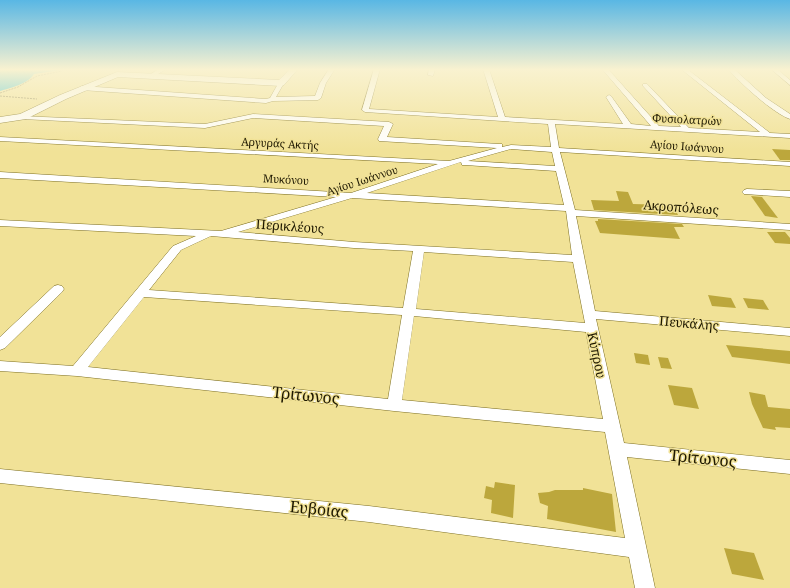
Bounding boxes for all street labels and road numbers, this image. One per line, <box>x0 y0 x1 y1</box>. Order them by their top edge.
street label: Φυσιολατρών <box>652 110 722 128</box>
street label: Αργυράς Ακτής <box>241 133 319 153</box>
street label: Αγίου Ιωάννου <box>649 136 725 156</box>
street label: Αγίου Ιωάννου <box>324 161 400 199</box>
street label: Μυκόνου <box>263 170 309 188</box>
street label: Ακροπόλεως <box>643 195 719 219</box>
street label: Περικλέους <box>255 215 325 237</box>
street label: Πευκάλης <box>658 311 720 335</box>
street label: Κύπρου <box>583 330 611 380</box>
street label: Τρίτωνος <box>271 381 341 409</box>
street label: Τρίτωνος <box>668 444 738 472</box>
street label: Ευβοίας <box>289 495 350 523</box>

